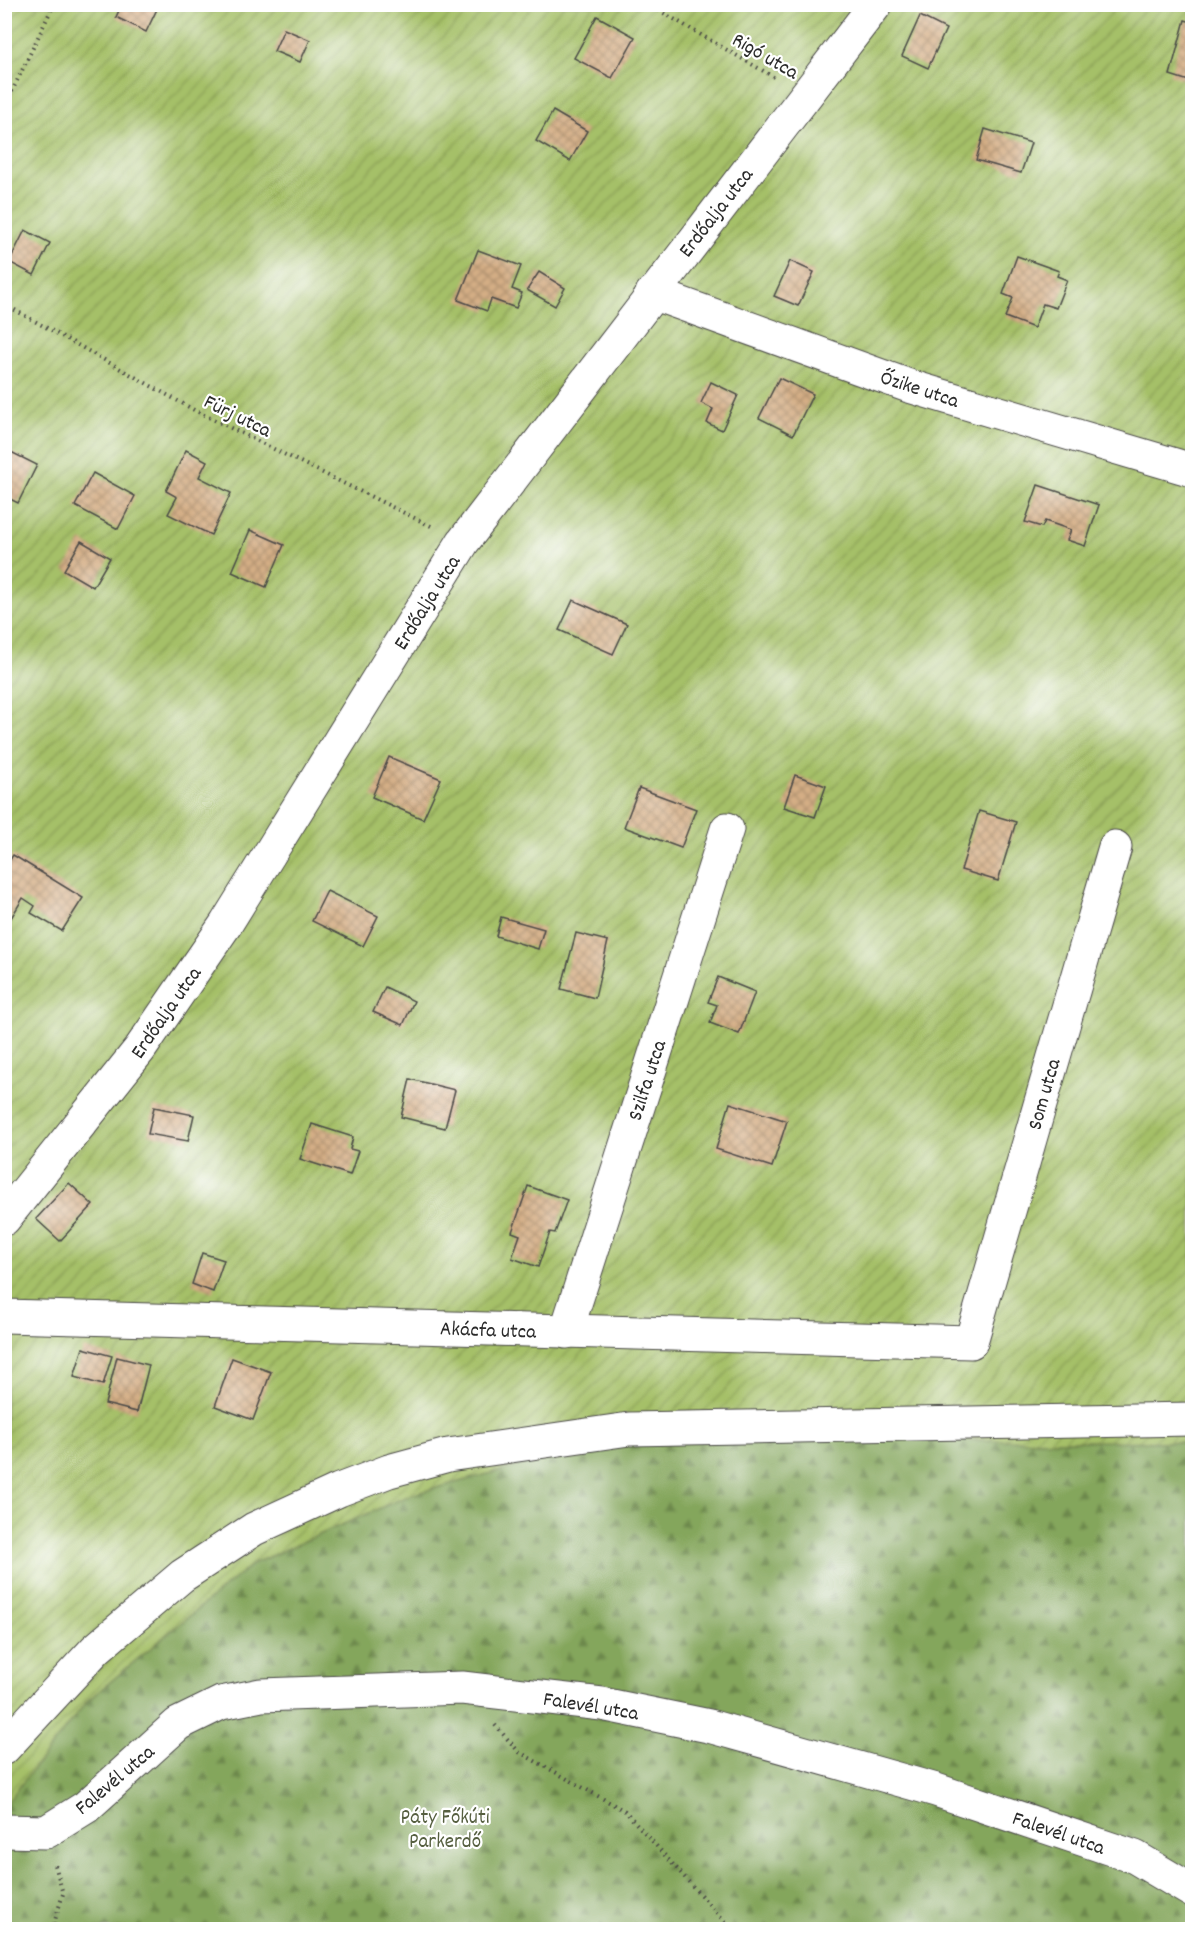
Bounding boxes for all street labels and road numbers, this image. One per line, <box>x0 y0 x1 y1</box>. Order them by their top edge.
street label: Rigó utca <box>726 26 804 89</box>
street label: Erdőalja utca <box>673 162 763 265</box>
street label: Őzike utca <box>876 364 963 418</box>
street label: Fürj utca <box>198 389 276 447</box>
street label: Erdőalja utca <box>388 549 470 657</box>
street label: Erdőalja utca <box>125 961 211 1066</box>
street label: Szilfa utca <box>622 1036 676 1125</box>
street label: Som utca <box>1021 1055 1071 1134</box>
street label: Akácfa utca <box>439 1315 538 1349</box>
street label: Falevél utca <box>541 1686 641 1730</box>
street label: Falevél utca <box>69 1738 163 1824</box>
street label: Falevél utca <box>1008 1805 1109 1865</box>

